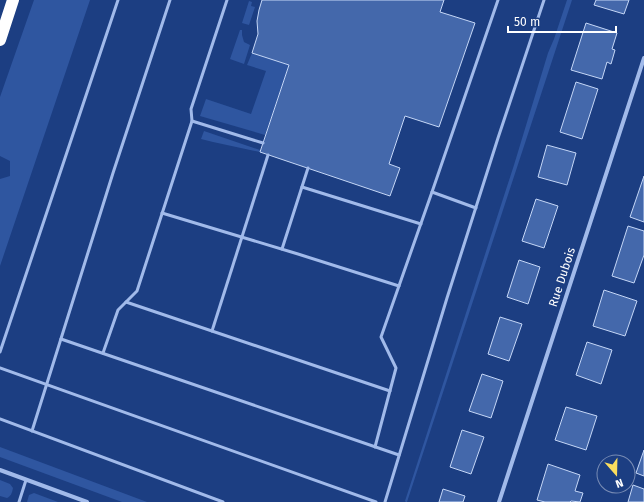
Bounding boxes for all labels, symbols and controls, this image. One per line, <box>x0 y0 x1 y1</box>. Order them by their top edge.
scale bar <box>508 8 616 34</box>
text: 50 m <box>514 15 540 29</box>
street label: Rue Dubois <box>546 245 578 309</box>
north arrow <box>596 454 636 494</box>
text: N <box>614 476 625 490</box>

